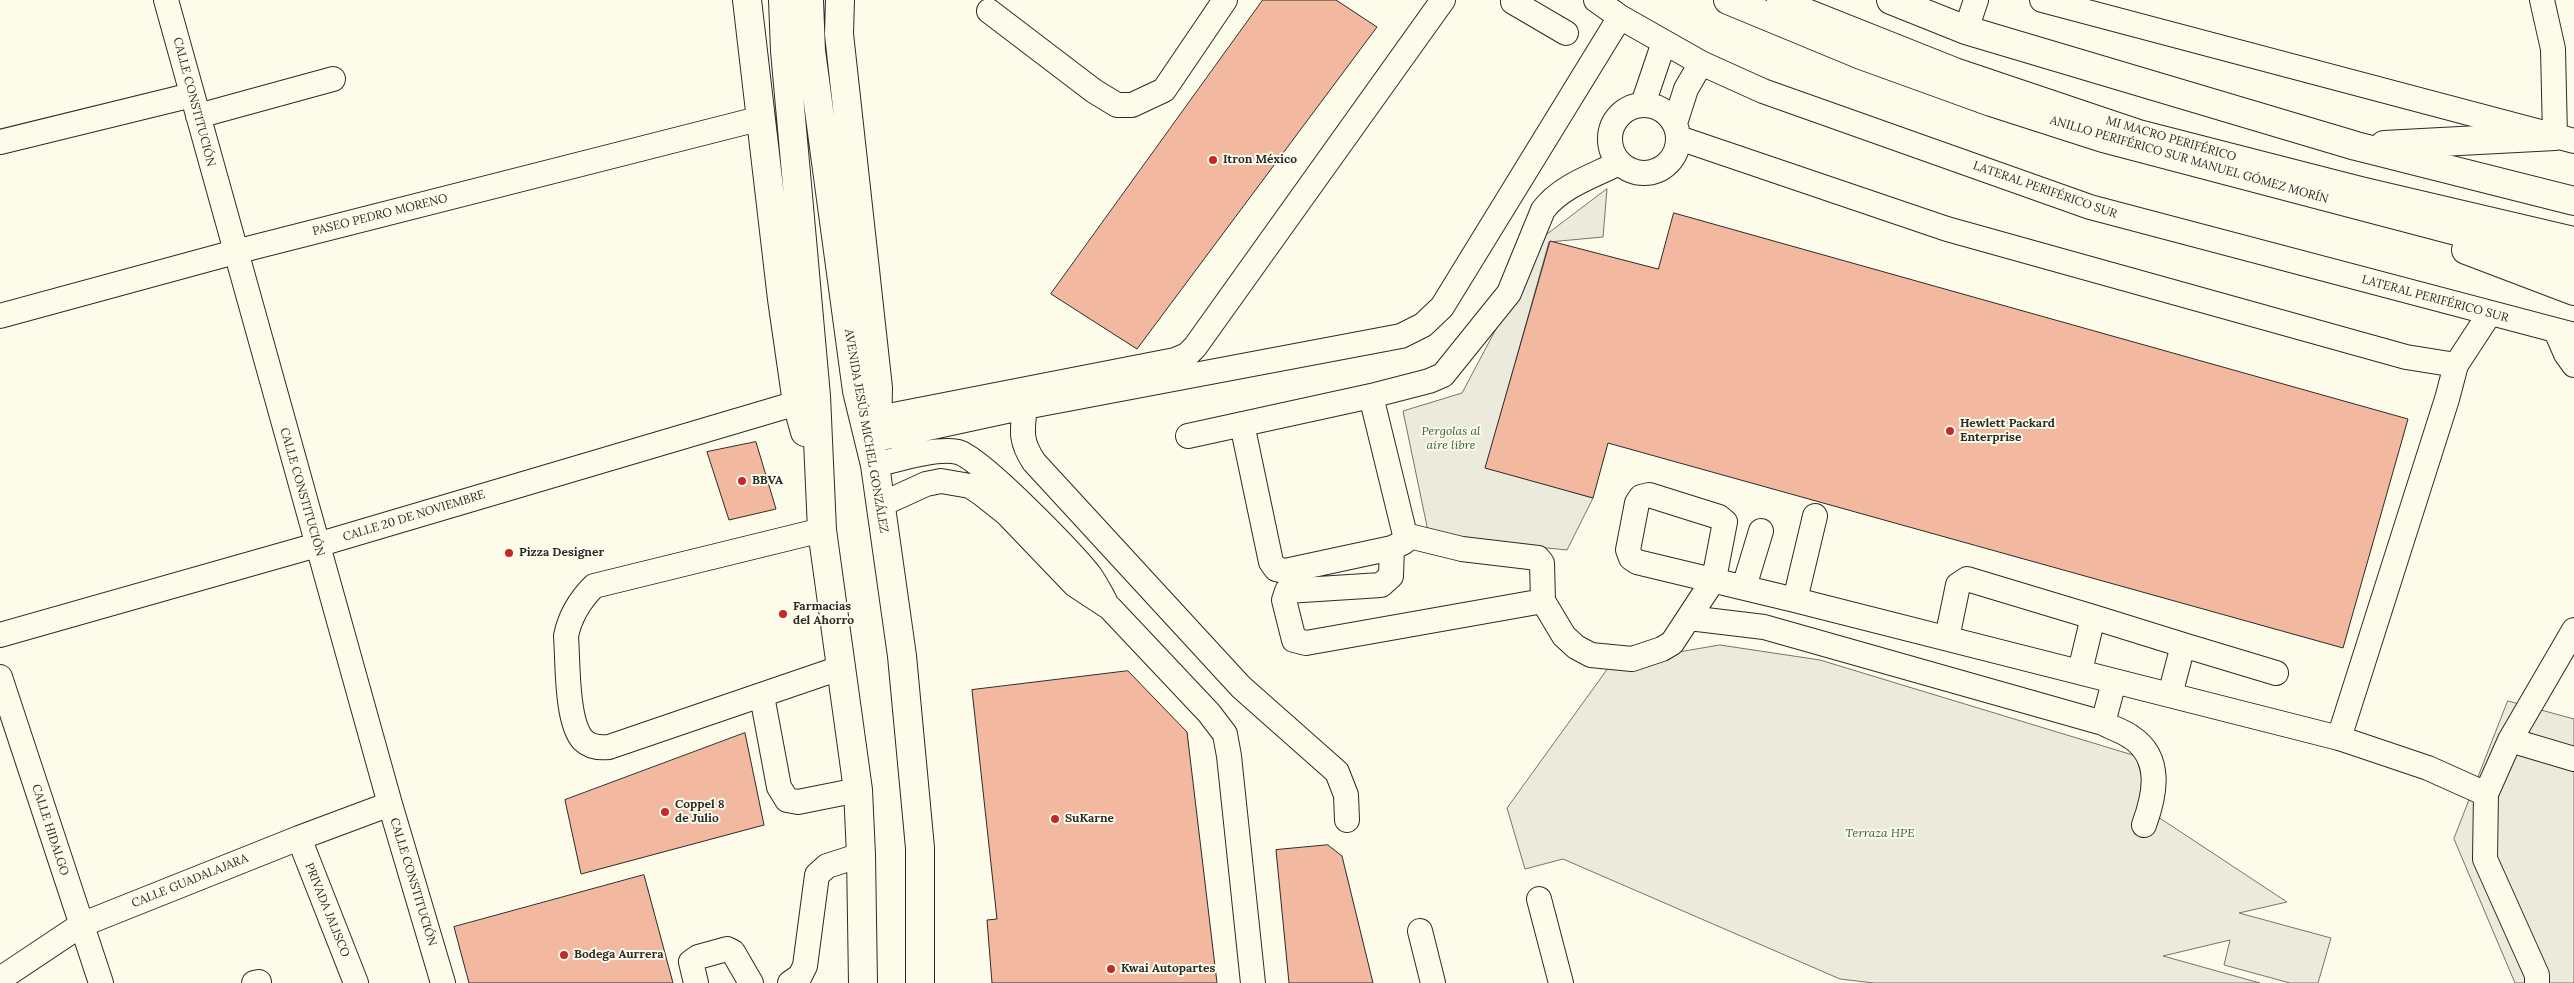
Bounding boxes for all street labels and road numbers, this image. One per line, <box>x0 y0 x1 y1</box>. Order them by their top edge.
street label: CALLE CONSTITUCIÓN <box>170 36 218 168</box>
street label: ANILLO PERIFÉRICO SUR MANUEL GÓMEZ MORÍN <box>2048 113 2330 207</box>
street label: MI MACRO PERIFÉRICO <box>2104 113 2238 165</box>
street label: LATERAL PERIFÉRICO SUR <box>1971 159 2119 221</box>
street label: PASEO PEDRO MORENO <box>311 191 449 239</box>
street label: LATERAL PERIFÉRICO SUR <box>2360 272 2510 326</box>
street label: AVENIDA JESÚS MICHEL GONZÁLEZ <box>841 328 891 534</box>
street label: CALLE CONSTITUCIÓN <box>277 426 327 558</box>
street label: CALLE 20 DE NOVIEMBRE <box>341 487 487 545</box>
street label: CALLE HIDALGO <box>28 783 72 877</box>
street label: CALLE CONSTITUCIÓN <box>387 816 439 948</box>
street label: CALLE GUADALAJARA <box>130 851 250 911</box>
street label: PRIVADA JALISCO <box>302 861 352 959</box>

